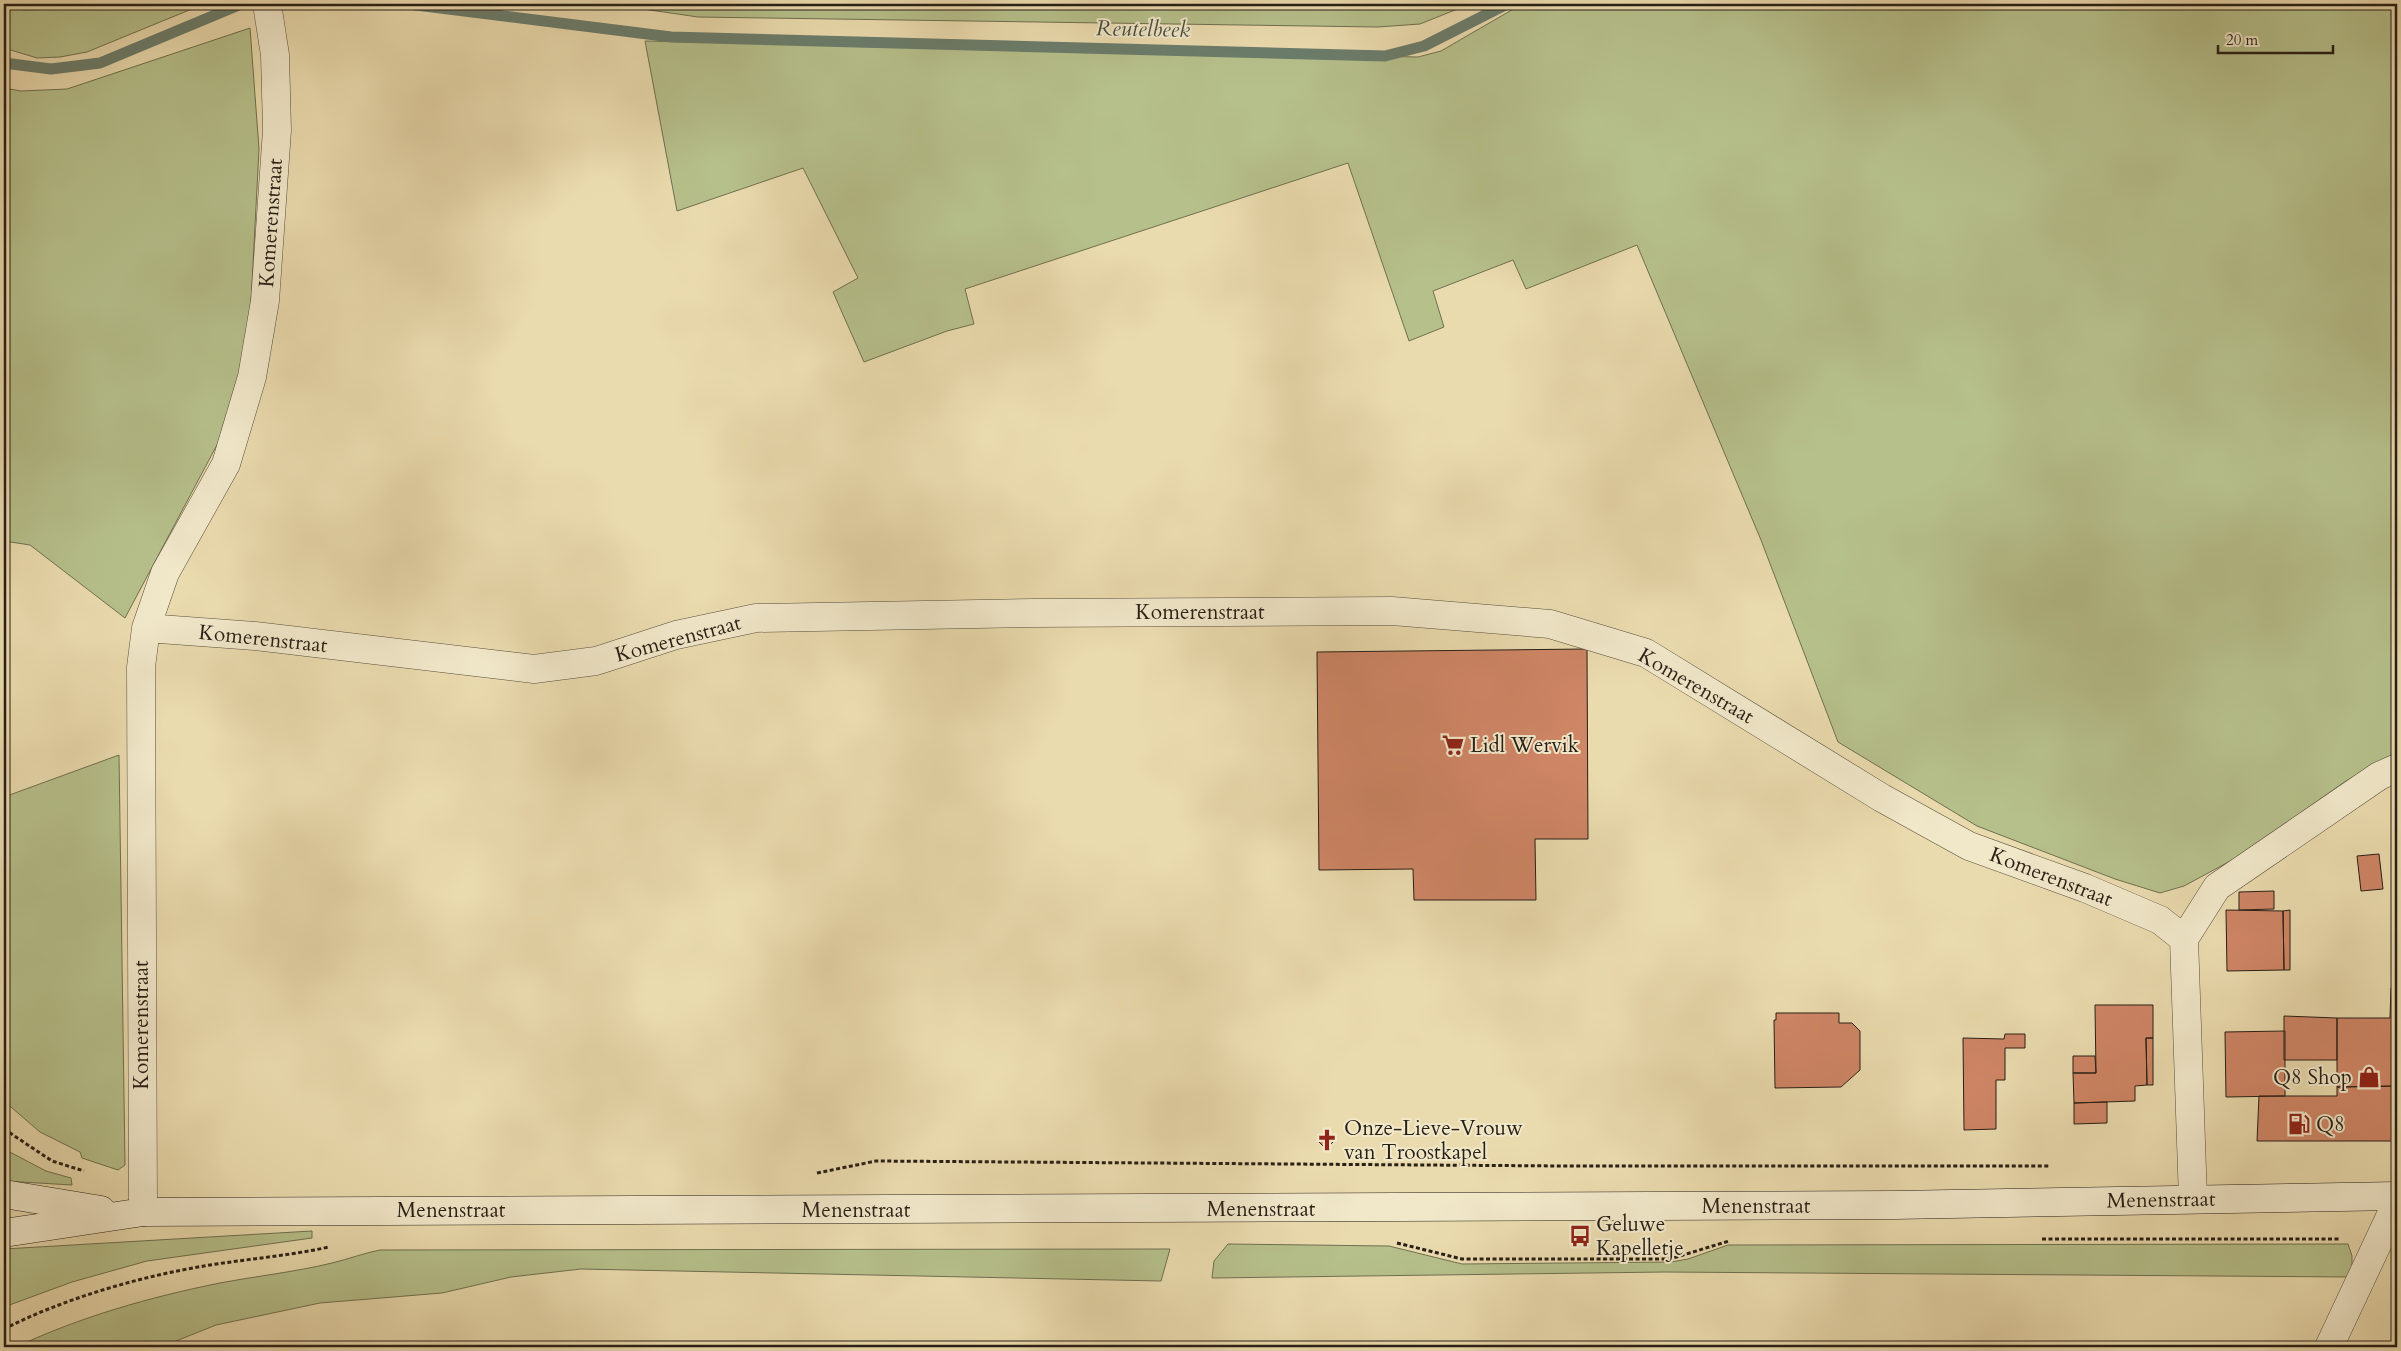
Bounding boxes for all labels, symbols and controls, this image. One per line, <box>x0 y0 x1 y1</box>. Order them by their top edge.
water label: Reutelbeek <box>1096 13 1190 45</box>
scale bar <box>2218 22 2334 54</box>
text: 20 m <box>2226 30 2258 50</box>
street label: Komerenstraat <box>252 157 290 289</box>
street label: Komerenstraat <box>1135 598 1265 627</box>
street label: Komerenstraat <box>612 608 745 670</box>
street label: Komerenstraat <box>197 618 329 660</box>
street label: Komerenstraat <box>1633 641 1760 731</box>
place label: Lidl Wervik <box>1470 731 1580 760</box>
supermarket icon: Lidl Wervik <box>1440 732 1466 758</box>
street label: Komerenstraat <box>1985 840 2117 914</box>
street label: Komerenstraat <box>127 960 156 1090</box>
place label: Q8 Shop <box>2273 1063 2352 1092</box>
shop icon: Q8 Shop <box>2356 1064 2382 1090</box>
place label: Q8 <box>2316 1110 2345 1139</box>
fuel station icon: Q8 <box>2286 1111 2312 1137</box>
place label: Onze-Lieve-Vrouw van Troostkapel <box>1344 1114 1523 1167</box>
church icon: Onze-Lieve-Vrouw van Troostkapel <box>1314 1127 1340 1153</box>
street label: Menenstraat <box>2106 1185 2216 1215</box>
street label: Menenstraat <box>1702 1192 1811 1221</box>
street label: Menenstraat <box>1207 1195 1316 1224</box>
street label: Menenstraat <box>397 1196 506 1225</box>
street label: Menenstraat <box>802 1196 911 1225</box>
place label: Geluwe Kapelletje <box>1596 1210 1684 1263</box>
bus stop icon: Geluwe Kapelletje <box>1567 1223 1593 1249</box>

